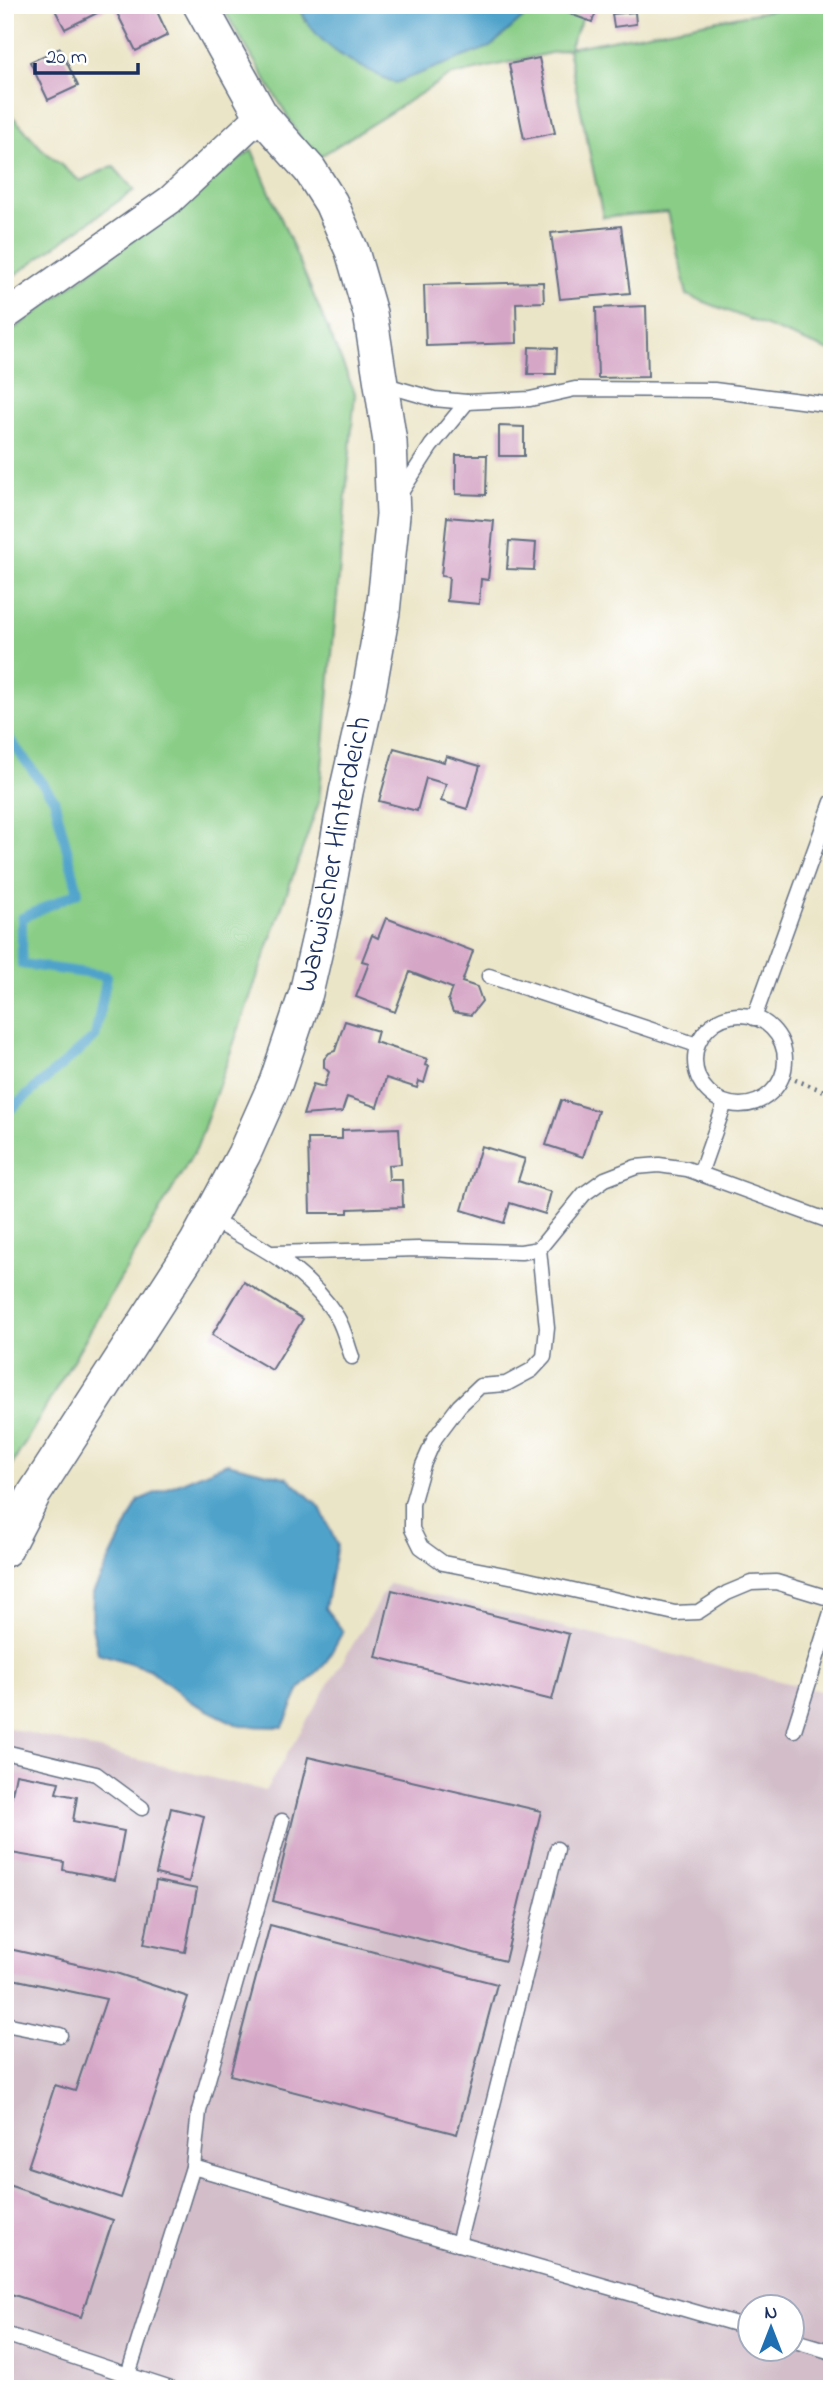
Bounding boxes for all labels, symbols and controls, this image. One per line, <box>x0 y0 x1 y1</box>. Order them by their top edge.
scale bar <box>35 32 138 76</box>
text: 20 m <box>46 43 87 73</box>
street label: Warwischer Hinterdeich <box>285 712 384 997</box>
north arrow <box>736 2292 806 2362</box>
text: N <box>765 2300 778 2327</box>

